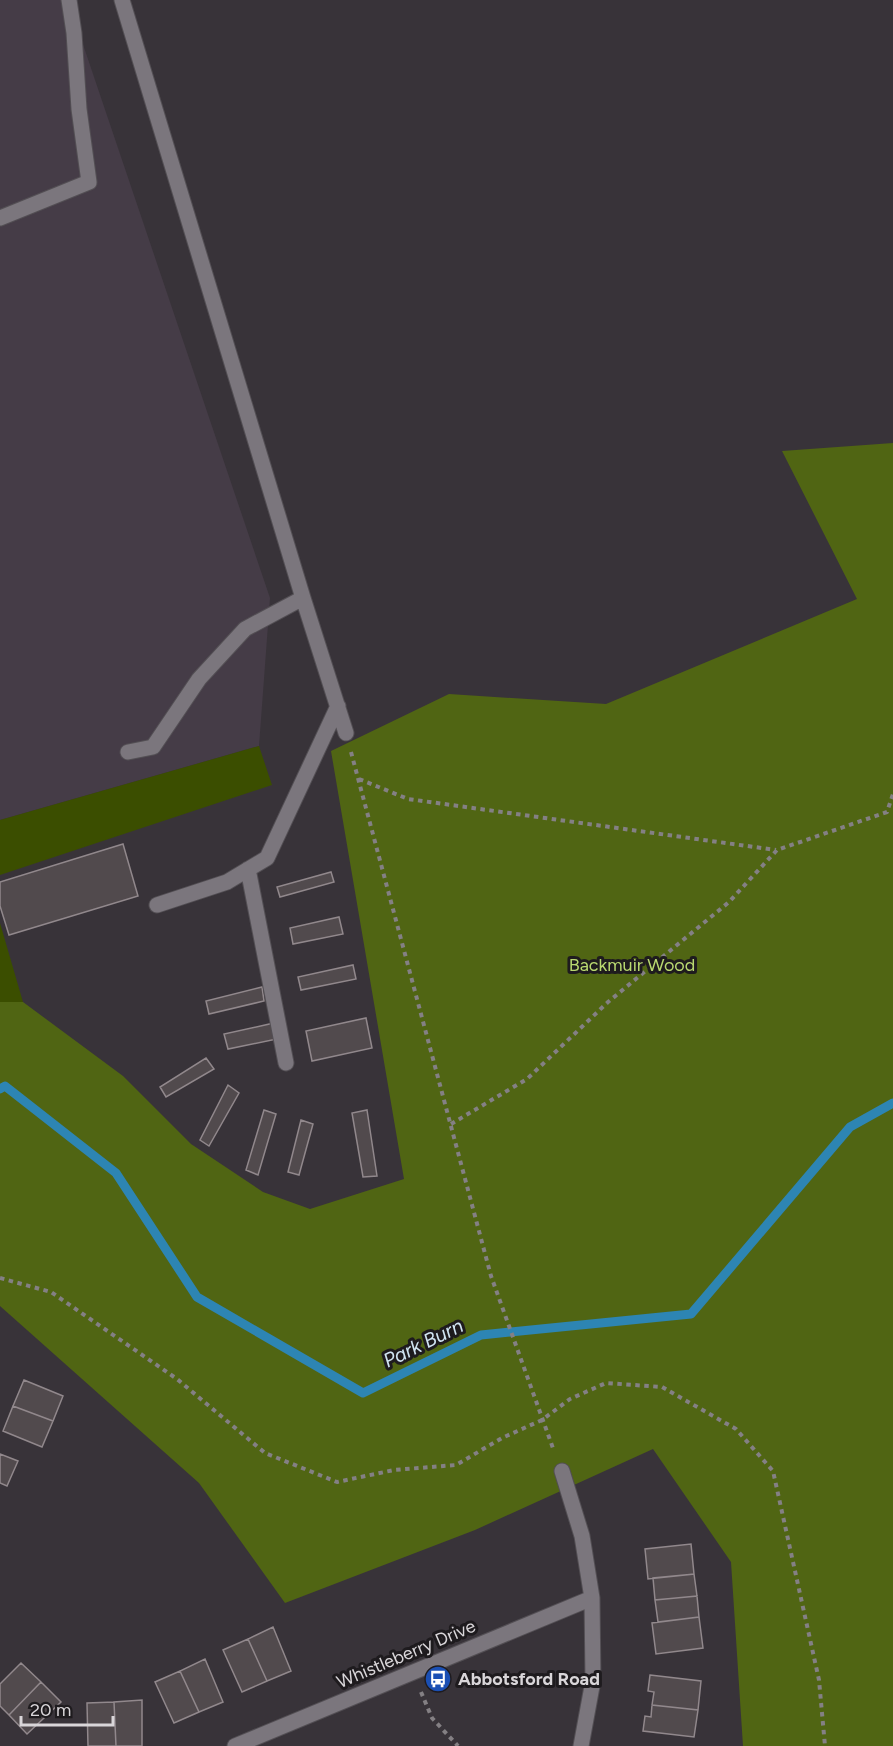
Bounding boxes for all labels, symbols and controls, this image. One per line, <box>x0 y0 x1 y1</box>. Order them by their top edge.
park label: Backmuir Wood <box>569 954 695 976</box>
water label: Park Burn <box>379 1313 467 1373</box>
street label: Whistleberry Drive <box>333 1615 479 1693</box>
bus stop icon: Abbotsford Road <box>423 1664 453 1694</box>
place label: Abbotsford Road <box>458 1668 600 1690</box>
scale bar <box>21 1689 112 1727</box>
text: 20 m <box>30 1699 71 1721</box>

